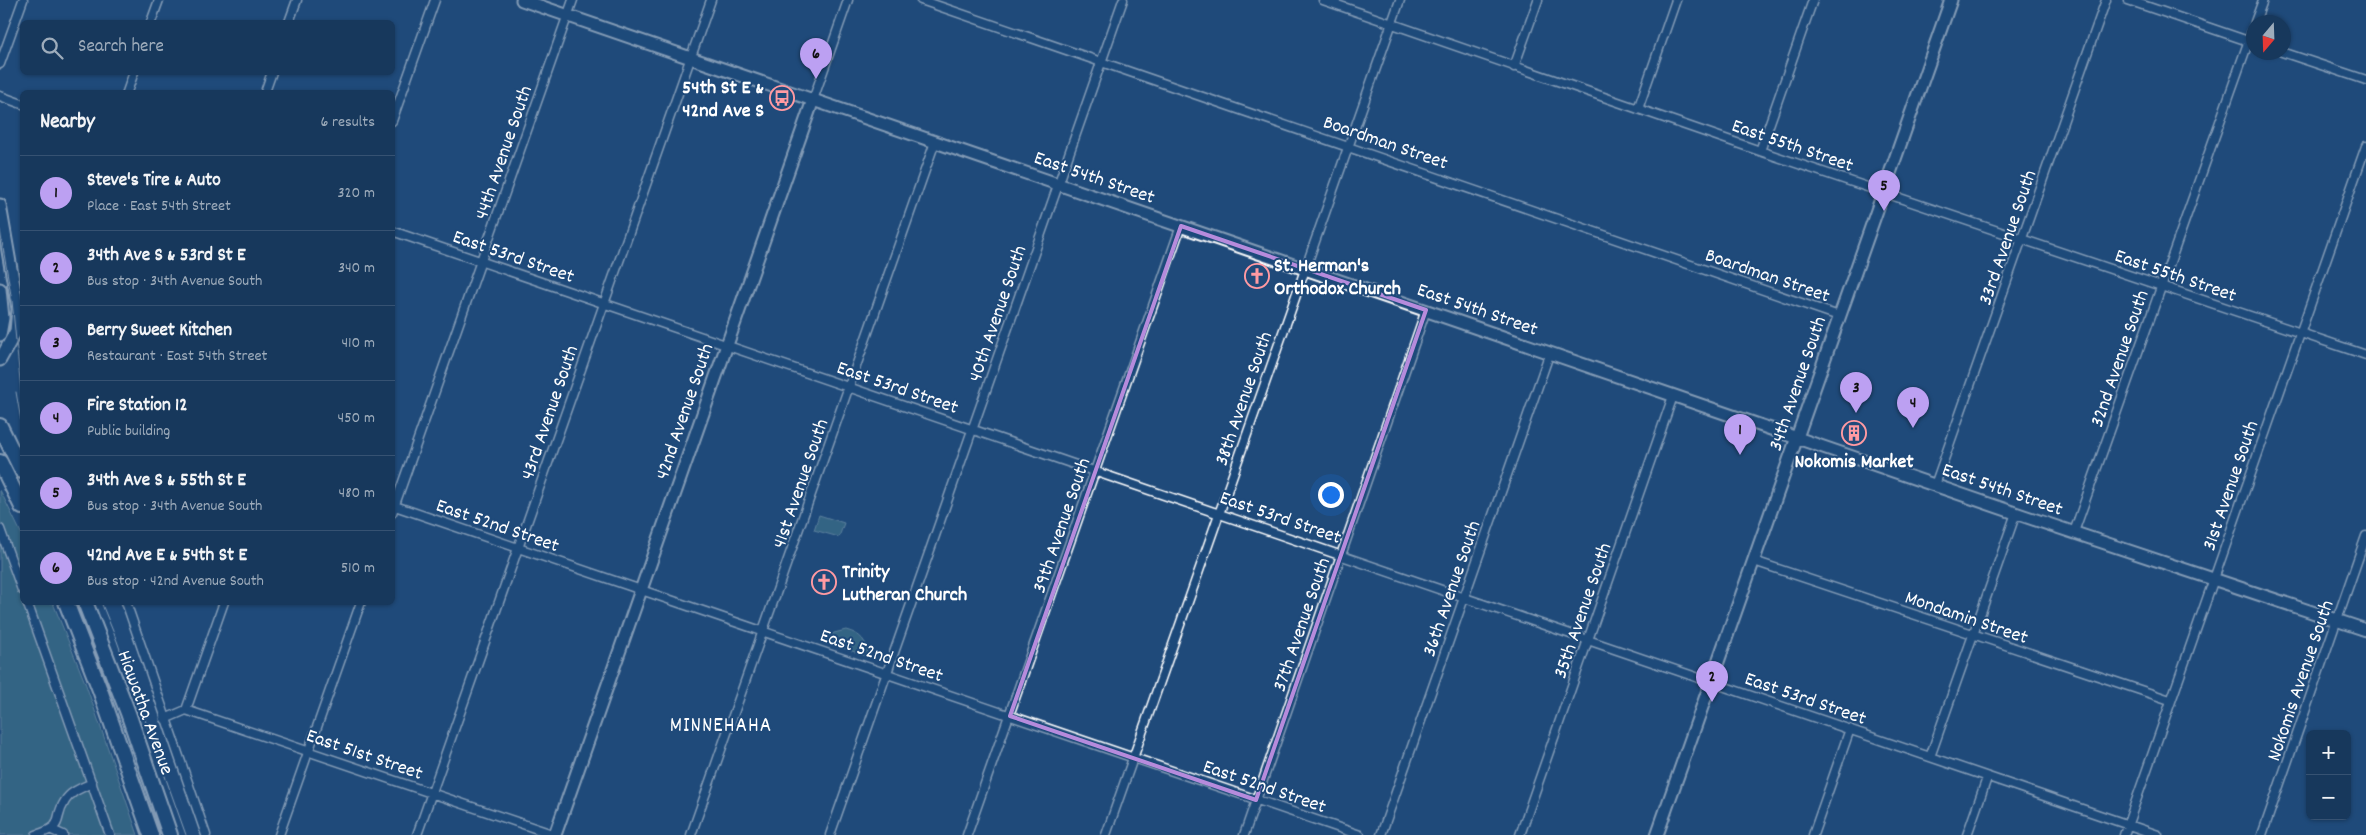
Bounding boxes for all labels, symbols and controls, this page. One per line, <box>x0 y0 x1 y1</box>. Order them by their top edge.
north arrow <box>2246 15 2291 60</box>
search box <box>20 20 395 75</box>
icon: search <box>38 34 66 62</box>
text: Search here <box>78 34 164 61</box>
pin: 6 <box>800 38 832 79</box>
place label: 54th St E & 42nd Ave S <box>682 75 764 126</box>
street label: 44th Avenue South <box>469 82 541 224</box>
bus stop icon: 54th St E & 42nd Ave S <box>769 85 795 111</box>
text: Nearby <box>40 108 95 138</box>
street label: Boardman Street <box>1319 109 1451 178</box>
text: 6 results <box>320 111 375 134</box>
street label: East 55th Street <box>1727 113 1857 181</box>
street label: East 54th Street <box>1030 145 1158 213</box>
street label: 33rd Avenue South <box>1973 167 2045 309</box>
text: Steve's Tire & Auto <box>87 168 221 195</box>
pin: 5 <box>1868 170 1900 211</box>
text: 1 <box>54 182 58 205</box>
text: 320 m <box>338 182 375 205</box>
text: Place · East 54th Street <box>87 195 231 218</box>
street label: East 53rd Street <box>448 224 578 292</box>
street label: 40th Avenue South <box>962 242 1035 386</box>
street label: Boardman Street <box>1701 242 1833 311</box>
text: 34th Ave S & 53rd St E <box>87 243 246 270</box>
street label: East 55th Street <box>2110 243 2240 311</box>
place label: St. Herman's Orthodox Church <box>1274 253 1401 304</box>
text: 2 <box>53 257 60 280</box>
text: 340 m <box>338 257 375 280</box>
church icon: St. Herman's Orthodox Church <box>1244 263 1270 289</box>
text: Bus stop · 34th Avenue South <box>87 270 262 293</box>
street label: East 54th Street <box>1413 277 1541 345</box>
street label: 32nd Avenue South <box>2084 287 2157 431</box>
street label: 34th Avenue South <box>1763 313 1835 455</box>
text: Berry Sweet Kitchen <box>87 318 232 345</box>
street label: 38th Avenue South <box>1209 328 1281 470</box>
text: 3 <box>52 332 60 355</box>
text: 410 m <box>341 332 375 355</box>
street label: 42nd Avenue South <box>649 340 722 484</box>
street label: 43rd Avenue South <box>515 342 587 484</box>
text: Restaurant · East 54th Street <box>87 345 268 368</box>
street label: East 53rd Street <box>832 355 962 423</box>
pin: 3 <box>1840 372 1872 413</box>
pin: 4 <box>1897 387 1929 428</box>
text: Fire Station 12 <box>87 393 188 420</box>
text: 4 <box>53 407 59 430</box>
text: 450 m <box>338 407 375 430</box>
pin: 1 <box>1724 414 1756 455</box>
street label: 41st Avenue South <box>767 415 837 552</box>
street label: 31st Avenue South <box>2196 417 2267 555</box>
text: Public building <box>87 420 170 443</box>
building icon: Nokomis Market <box>1841 420 1867 446</box>
place label: Nokomis Market <box>1794 449 1914 477</box>
street label: 39th Avenue South <box>1027 455 1099 597</box>
street label: East 54th Street <box>1938 457 2066 525</box>
text: 34th Ave S & 55th St E <box>87 468 246 495</box>
text: 5 <box>52 482 60 505</box>
text: 480 m <box>339 482 375 505</box>
your location <box>1318 482 1344 508</box>
street label: East 53rd Street <box>1215 485 1345 553</box>
street label: East 52nd Street <box>432 493 562 561</box>
text: Bus stop · 34th Avenue South <box>87 495 262 518</box>
street label: 36th Avenue South <box>1416 517 1489 661</box>
street label: 35th Avenue South <box>1548 540 1620 682</box>
text: 42nd Ave E & 54th St E <box>87 543 247 570</box>
street label: 37th Avenue South <box>1267 554 1339 696</box>
text: 6 <box>52 557 60 580</box>
text: 510 m <box>341 557 375 580</box>
place label: Trinity Lutheran Church <box>842 559 967 610</box>
church icon: Trinity Lutheran Church <box>811 569 837 595</box>
text: Bus stop · 42nd Avenue South <box>87 570 264 593</box>
street label: Mondamin Street <box>1901 585 2031 653</box>
street label: Nokomis Avenue South <box>2261 597 2342 765</box>
street label: East 52nd Street <box>816 623 946 691</box>
street label: Hiawatha Avenue <box>109 647 180 779</box>
pin: 2 <box>1696 661 1728 702</box>
street label: East 53rd Street <box>1740 666 1870 734</box>
district label: MINNEHAHA <box>670 712 772 742</box>
street label: East 51st Street <box>302 723 426 789</box>
map controls <box>2306 730 2351 820</box>
button: + <box>2306 730 2351 775</box>
street label: East 52nd Street <box>1199 754 1329 822</box>
button: − <box>2306 775 2351 820</box>

